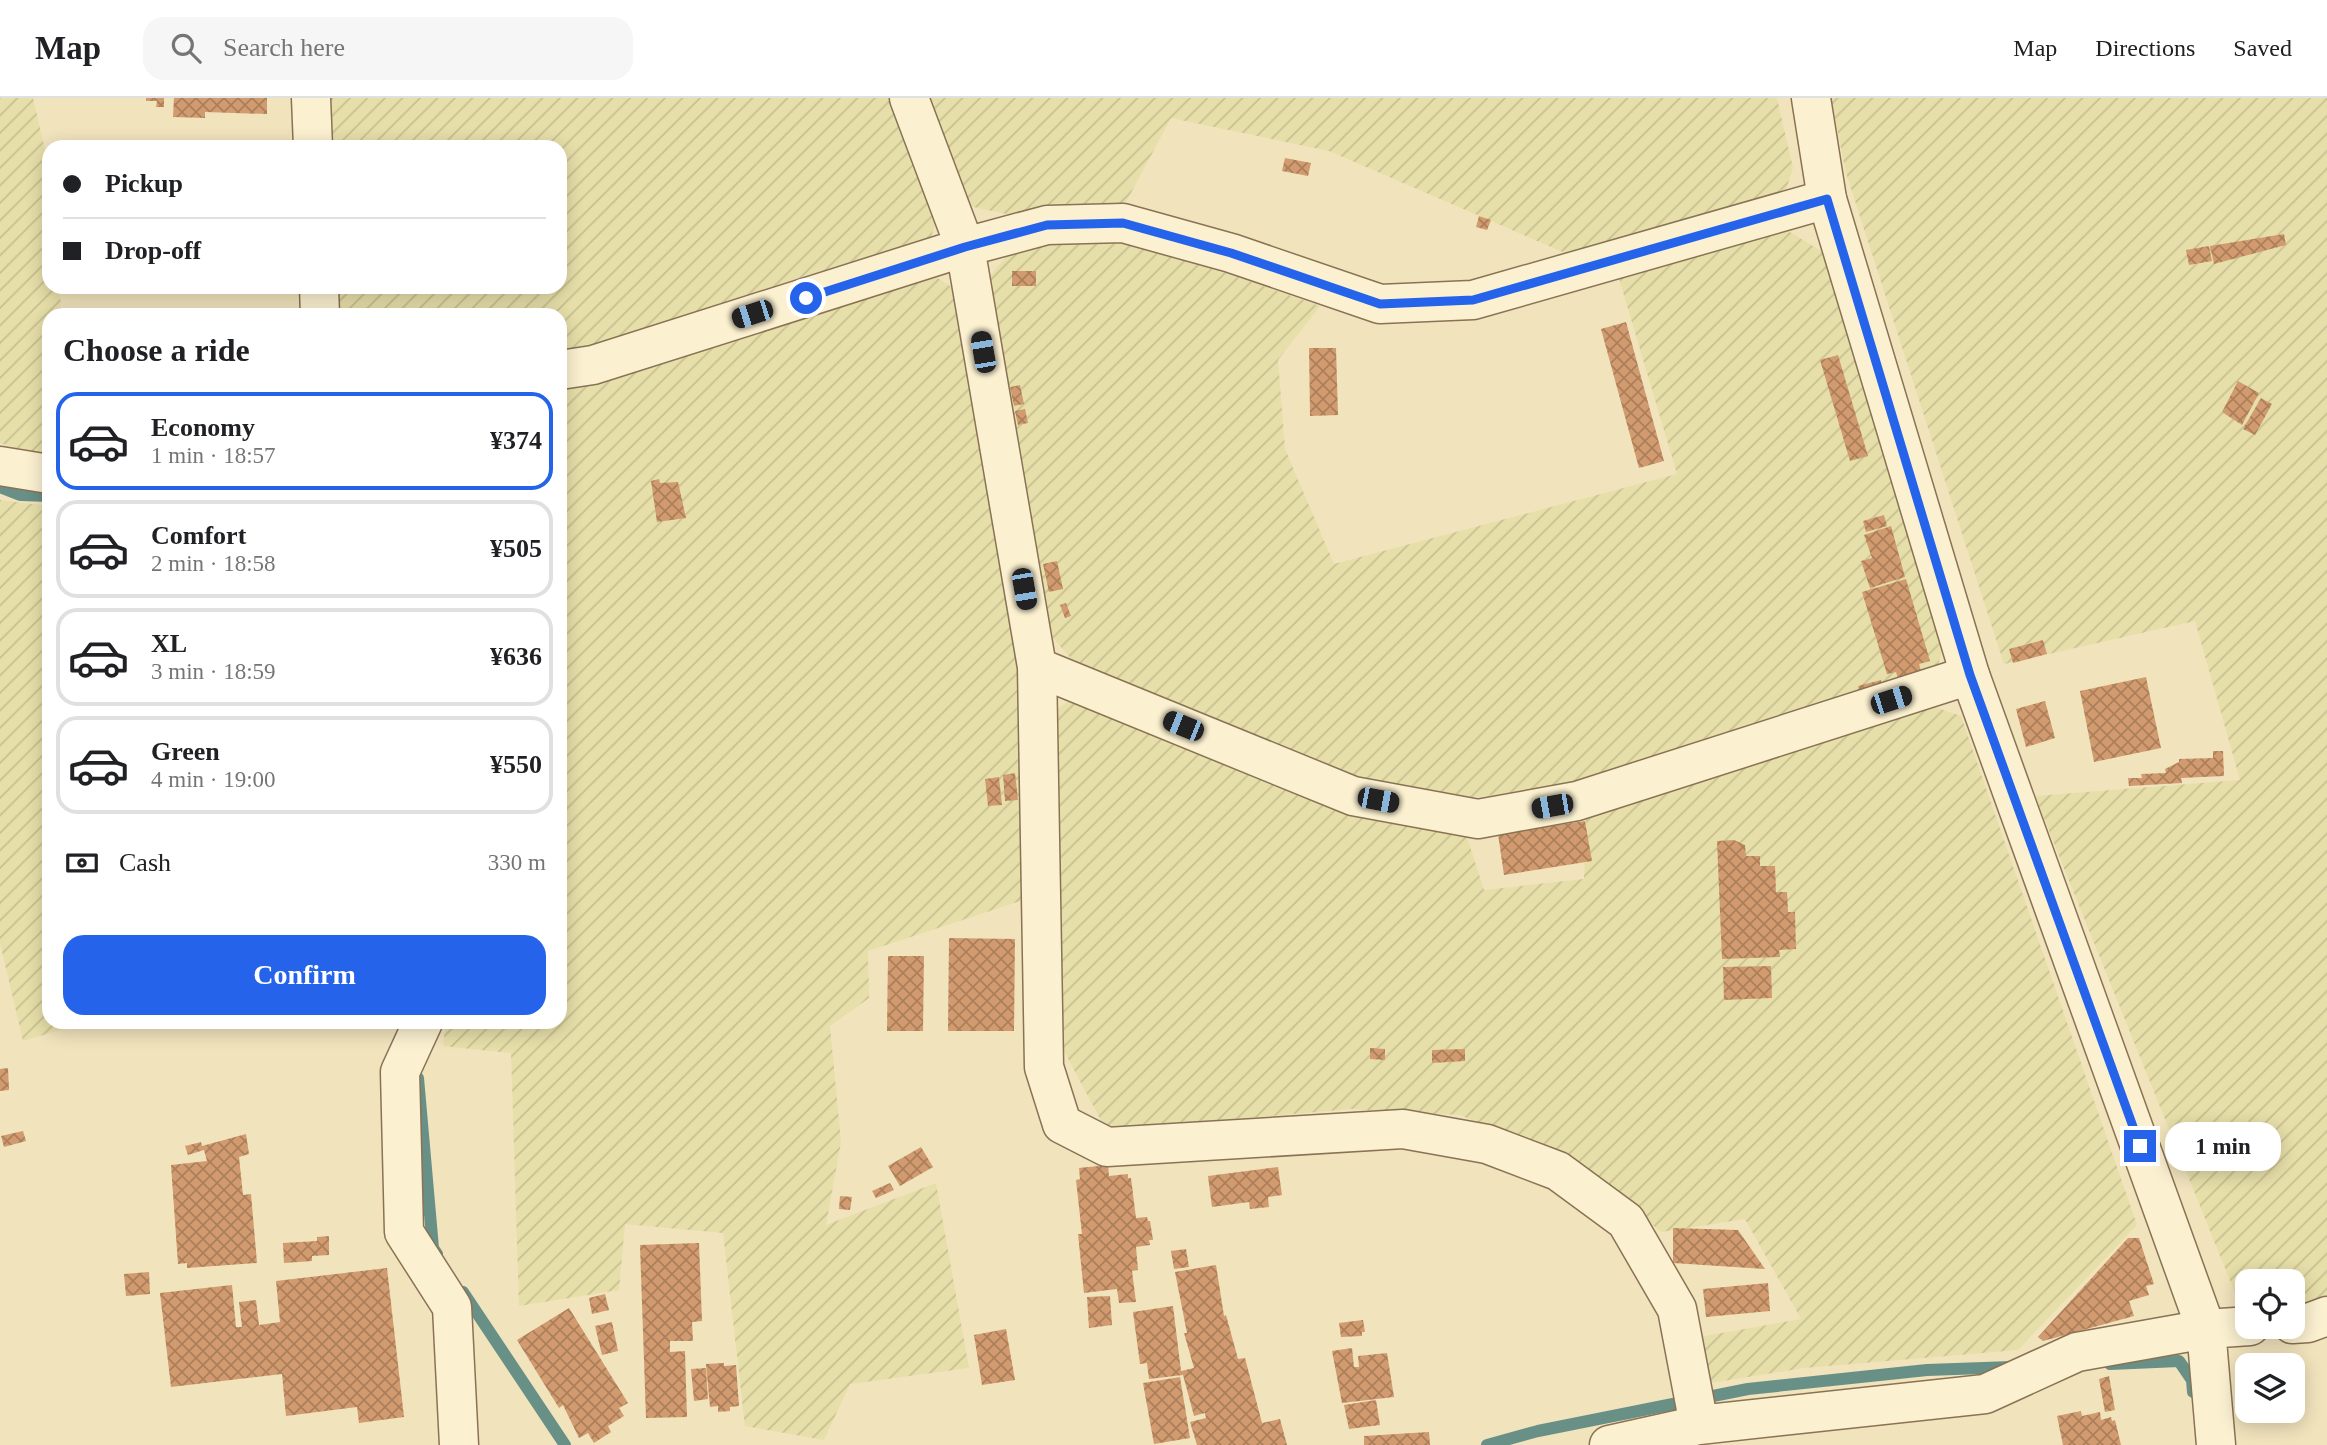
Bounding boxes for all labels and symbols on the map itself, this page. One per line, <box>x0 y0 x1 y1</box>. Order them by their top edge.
route start <box>790 282 822 314</box>
car <box>729 298 776 330</box>
car <box>970 329 997 375</box>
car <box>1011 566 1038 612</box>
car <box>1868 684 1915 716</box>
car <box>1160 708 1207 744</box>
car <box>1356 786 1401 814</box>
car <box>1530 792 1575 820</box>
callout: 1 min <box>2164 1122 2280 1170</box>
route end <box>2124 1130 2156 1162</box>

